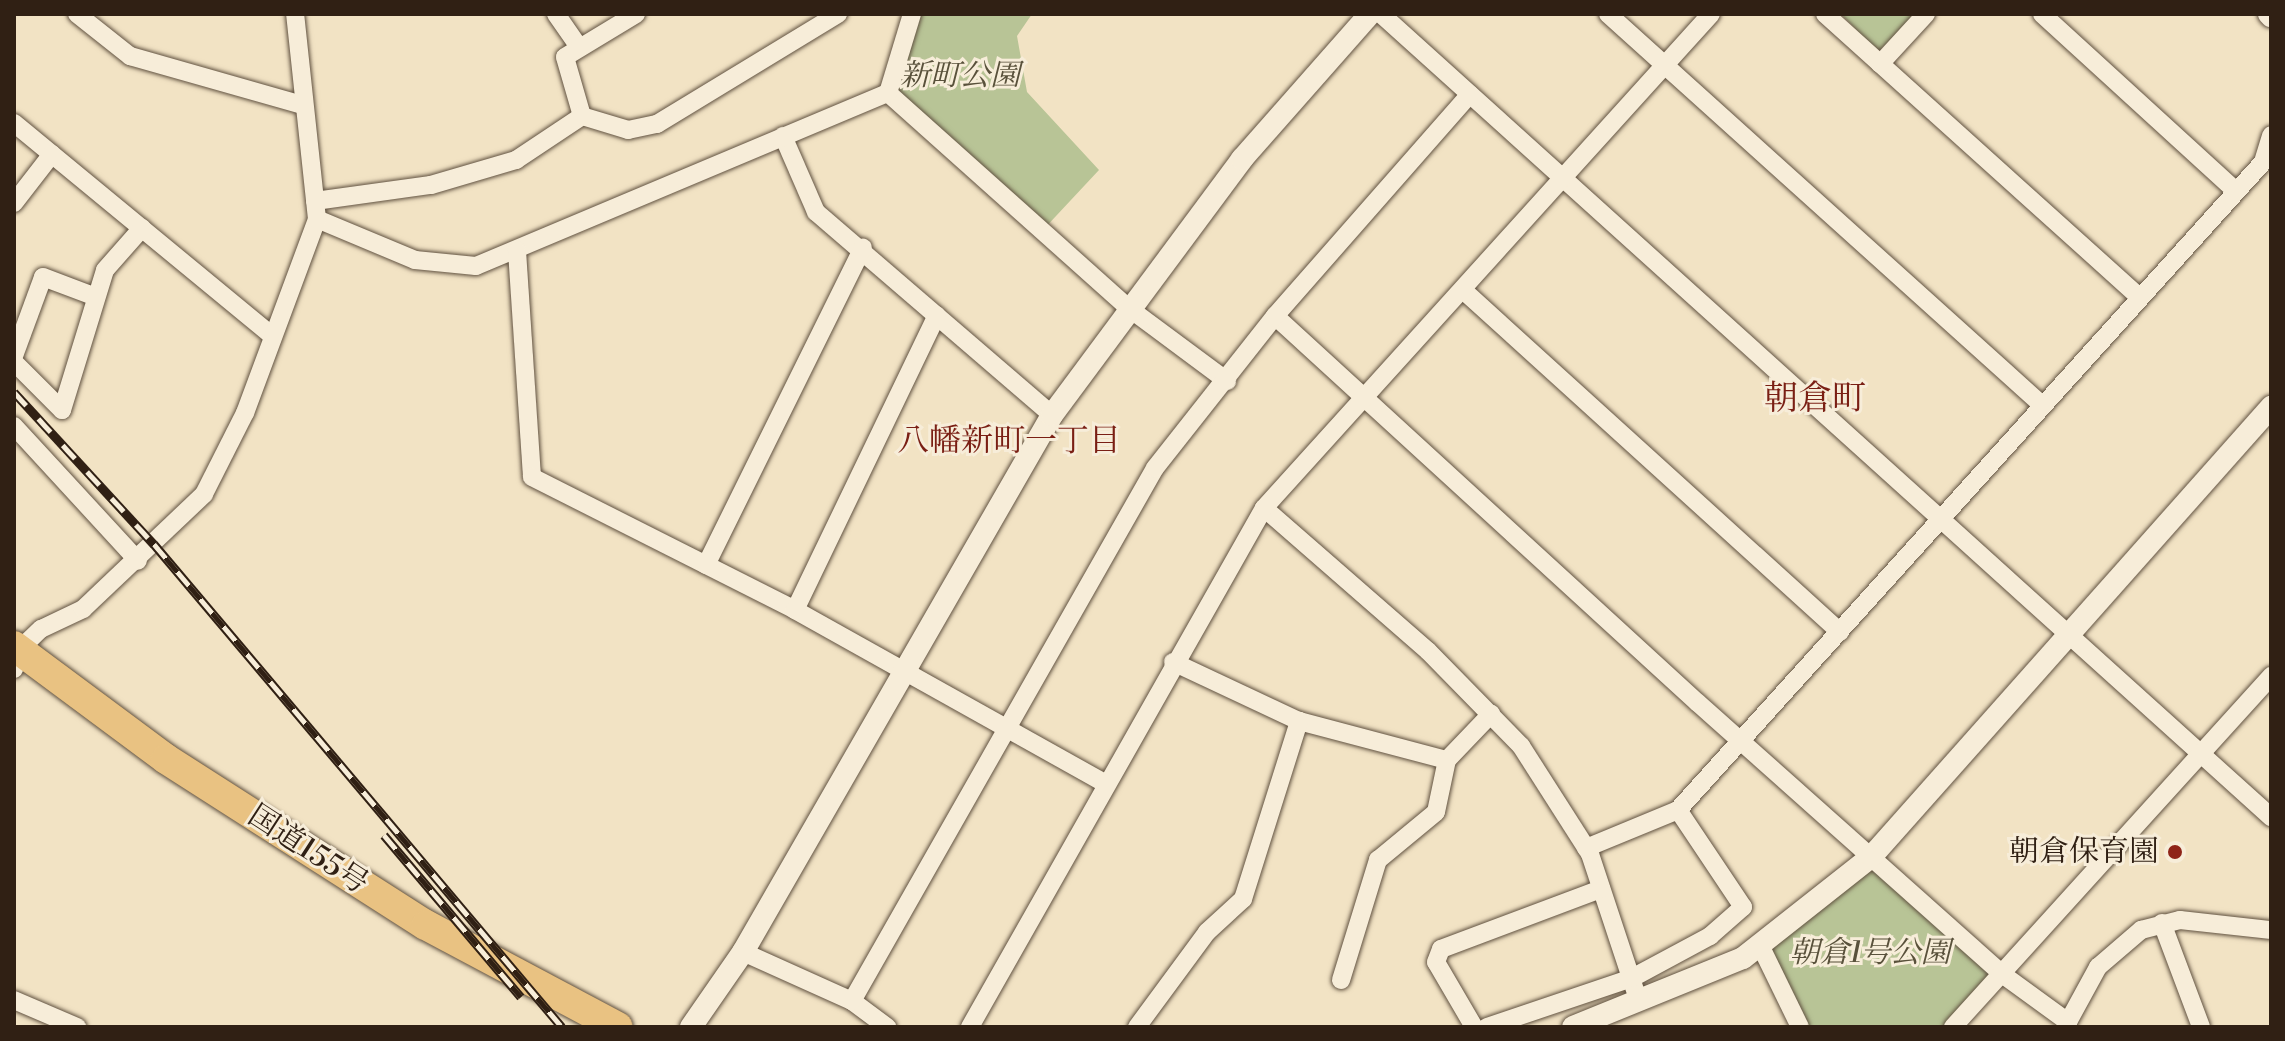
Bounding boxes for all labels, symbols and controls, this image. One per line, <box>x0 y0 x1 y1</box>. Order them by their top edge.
park label: 新町公園 <box>900 58 1020 94</box>
district label: 朝倉町 <box>1764 380 1866 420</box>
district label: 八幡新町一丁目 <box>897 422 1121 460</box>
street label: 国道155号 <box>241 798 375 902</box>
place label: 朝倉保育園 <box>2009 834 2159 870</box>
marker: 朝倉保育園 <box>2166 843 2184 861</box>
park label: 朝倉1号公園 <box>1790 935 1950 971</box>

